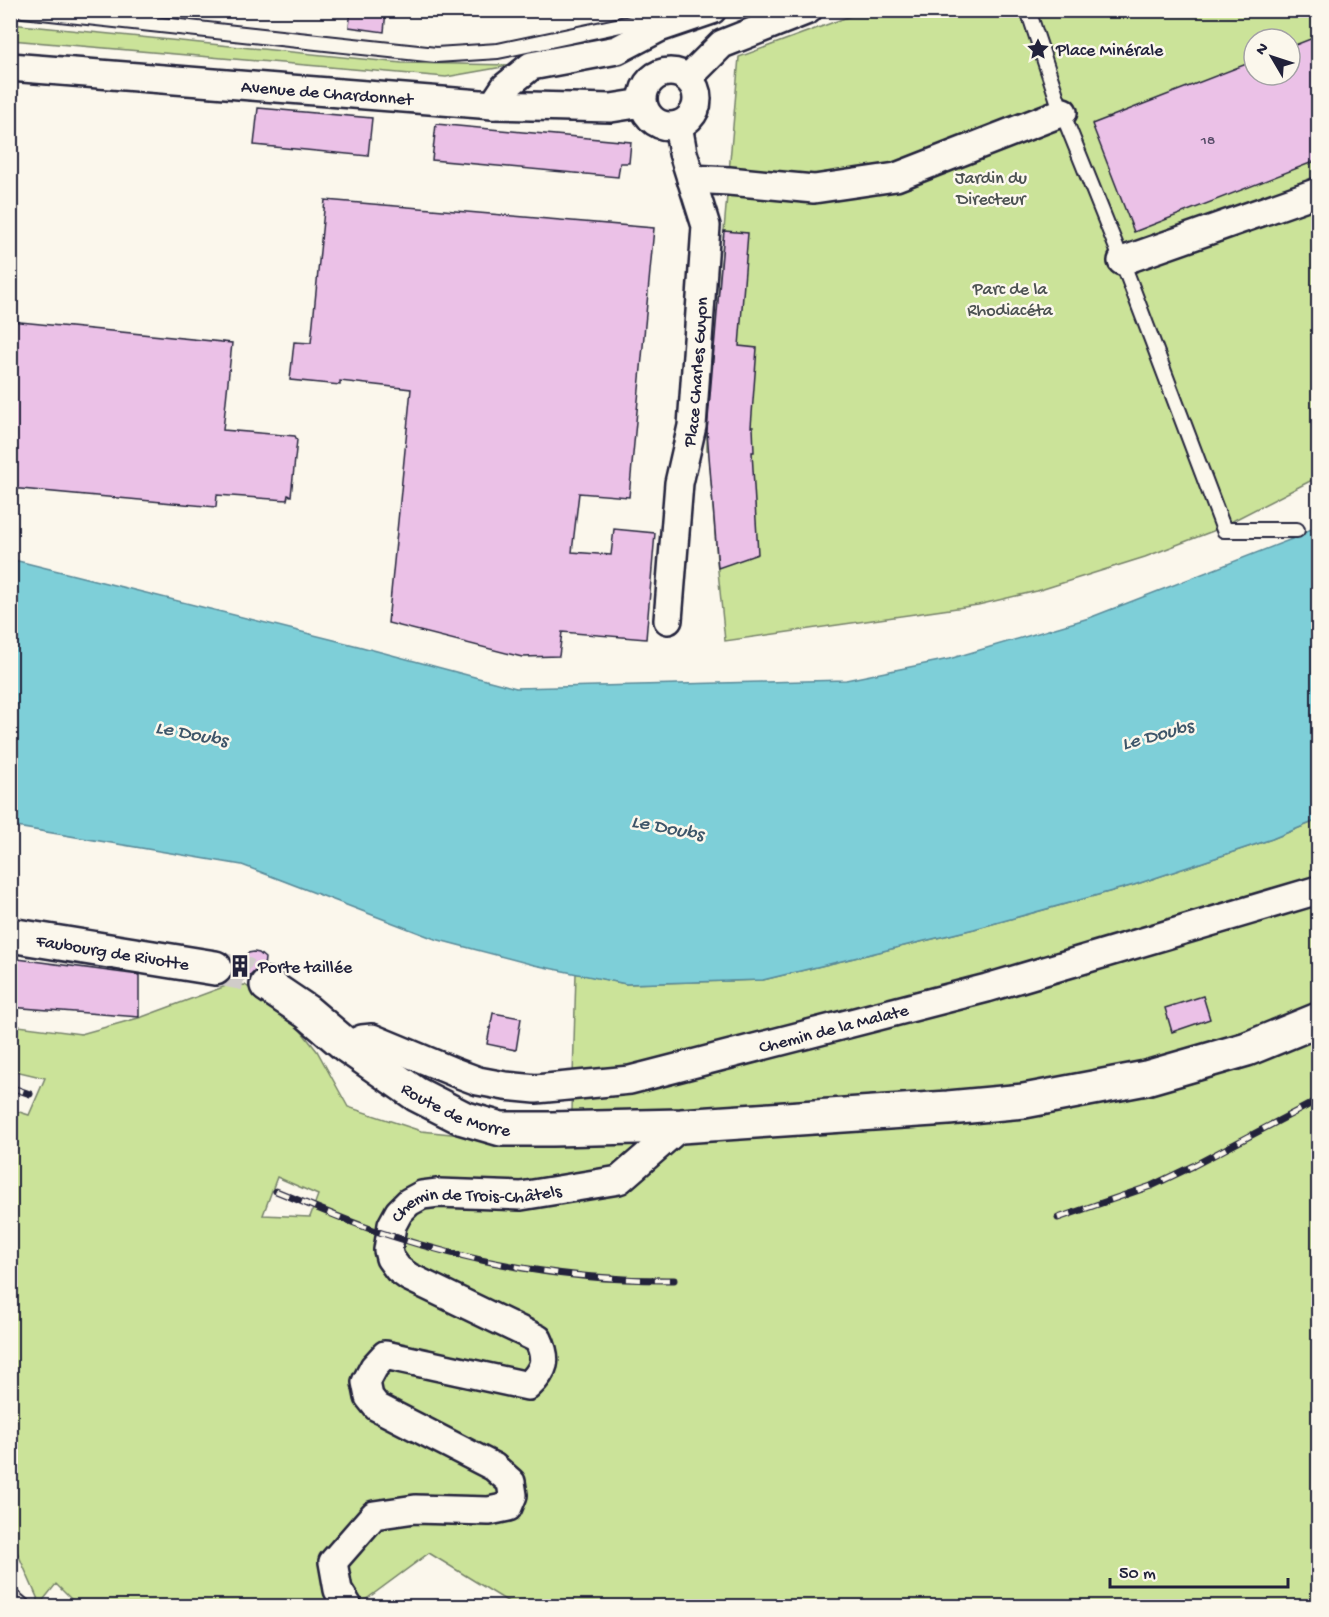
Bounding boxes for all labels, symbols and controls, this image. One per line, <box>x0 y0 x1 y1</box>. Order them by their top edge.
north arrow <box>1242 27 1302 87</box>
place icon: Place Minérale <box>1025 36 1051 62</box>
text: N <box>1252 39 1274 60</box>
place label: Place Minérale <box>1055 41 1164 62</box>
street label: Avenue de Chardonnet <box>240 77 415 112</box>
house number: 18 <box>1200 132 1215 150</box>
park label: Jardin du Directeur <box>955 169 1028 211</box>
park label: Parc de la Rhodiacéta <box>967 280 1054 322</box>
street label: Place Charles Guyon <box>679 296 714 450</box>
water label: Le Doubs <box>1120 715 1198 757</box>
water label: Le Doubs <box>153 717 231 754</box>
water label: Le Doubs <box>629 811 707 848</box>
street label: Faubourg de Rivotte <box>33 931 191 977</box>
building icon: Porte taillée <box>227 953 253 979</box>
place label: Porte taillée <box>257 958 353 979</box>
street label: Chemin de la Malate <box>757 1001 912 1059</box>
street label: Route de Morre <box>396 1079 511 1142</box>
street label: Chemin de Trois-Châtels <box>388 1181 564 1226</box>
scale bar <box>1110 1551 1288 1589</box>
text: 50 m <box>1119 1564 1156 1585</box>

